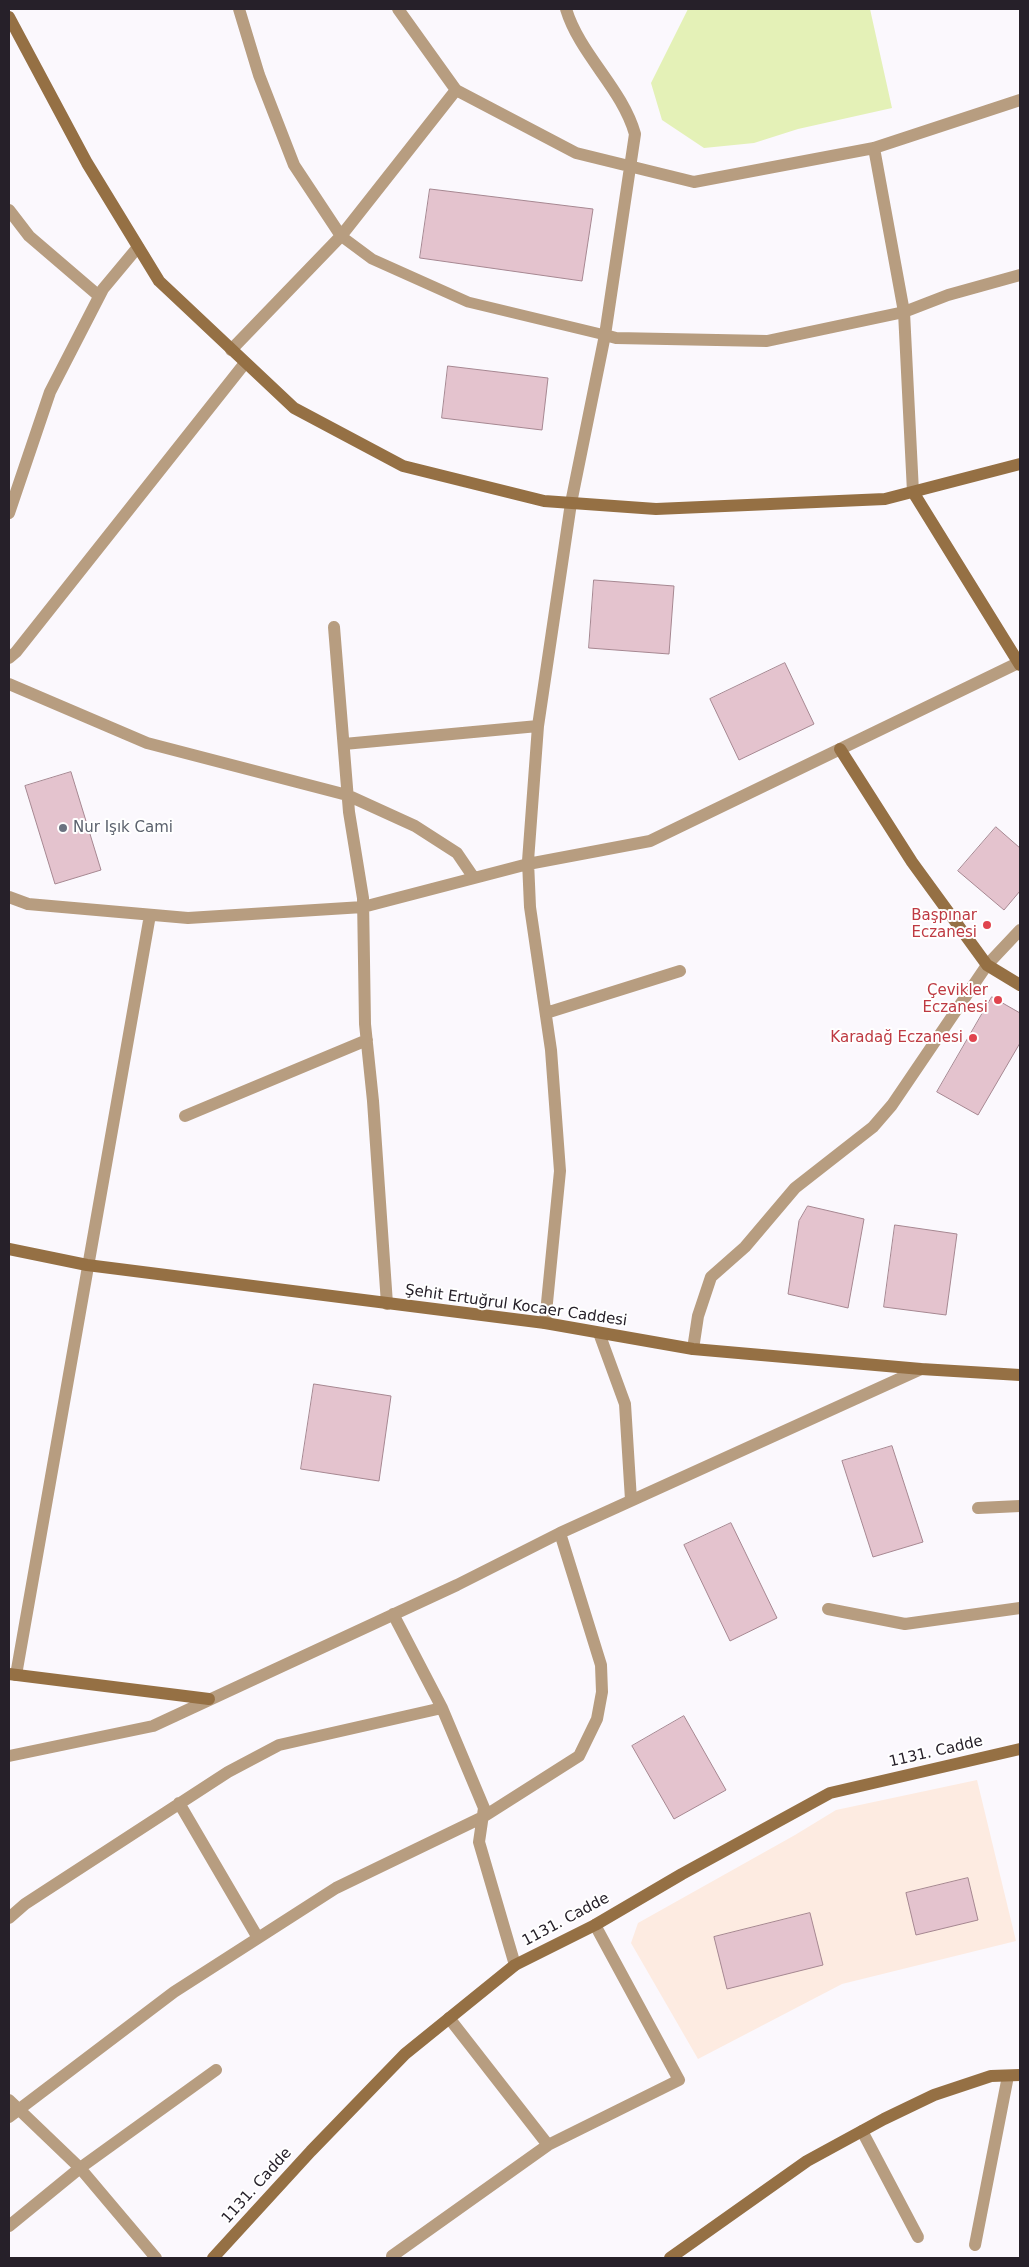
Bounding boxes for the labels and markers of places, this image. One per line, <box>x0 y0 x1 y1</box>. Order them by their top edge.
place label: Nur Işık Cami <box>73 819 173 837</box>
marker: Nur Işık Cami <box>57 822 69 834</box>
place label: Başpınar Eczanesi <box>911 907 977 942</box>
marker: Başpınar Eczanesi <box>981 919 993 931</box>
place label: Çevikler Eczanesi <box>922 982 988 1017</box>
marker: Çevikler Eczanesi <box>992 994 1004 1006</box>
place label: Karadağ Eczanesi <box>830 1029 963 1047</box>
marker: Karadağ Eczanesi <box>967 1032 979 1044</box>

